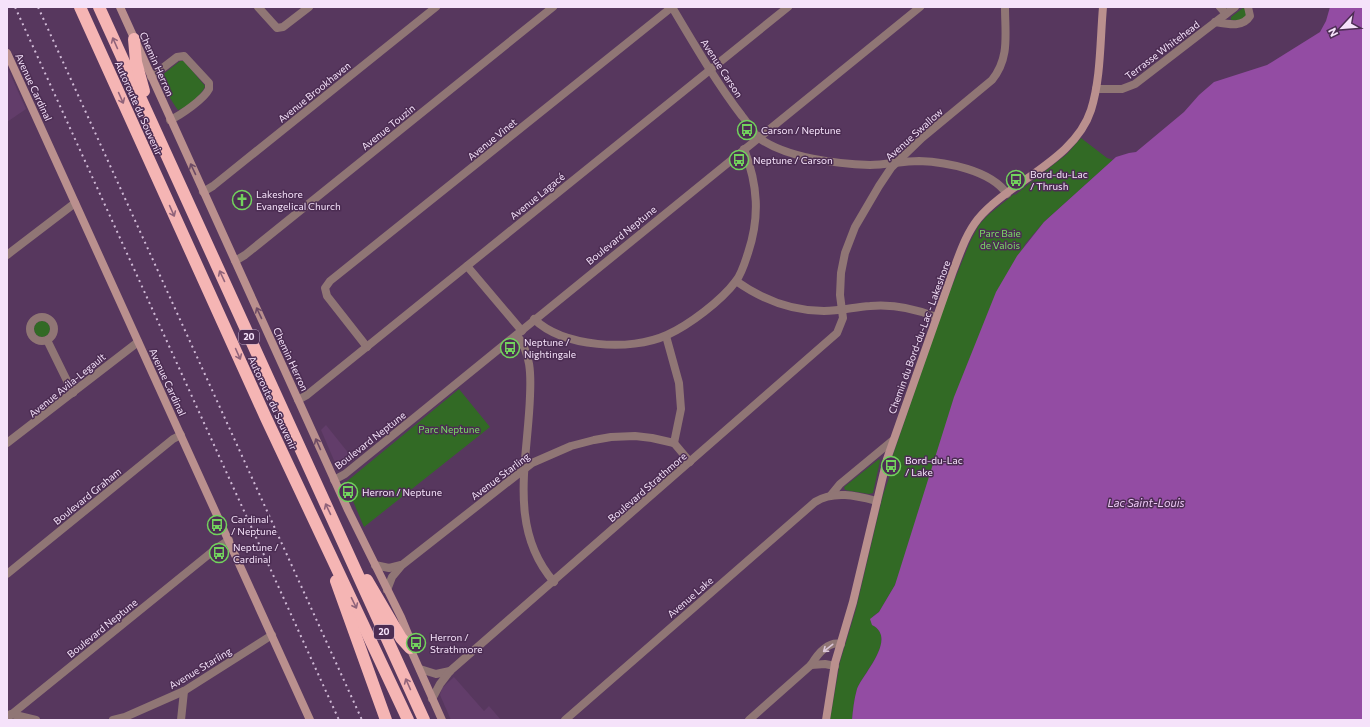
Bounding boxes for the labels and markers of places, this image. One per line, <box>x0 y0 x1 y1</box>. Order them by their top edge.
bus stop icon: Carson / Neptune <box>736 119 758 141</box>
place label: Carson / Neptune <box>761 124 841 136</box>
bus stop icon: Neptune / Carson <box>728 149 750 171</box>
place label: Neptune / Carson <box>753 154 833 166</box>
place label: Bord-du-Lac / Thrush <box>1030 168 1088 192</box>
bus stop icon: Bord-du-Lac / Thrush <box>1005 169 1027 191</box>
place label: Lakeshore Evangelical Church <box>256 188 341 212</box>
church icon: Lakeshore Evangelical Church <box>231 189 253 211</box>
place label: Neptune / Nightingale <box>524 336 576 360</box>
bus stop icon: Neptune / Nightingale <box>499 337 521 359</box>
place label: Bord-du-Lac / Lake <box>905 454 963 478</box>
bus stop icon: Bord-du-Lac / Lake <box>880 455 902 477</box>
bus stop icon: Herron / Neptune <box>337 481 359 503</box>
place label: Herron / Neptune <box>362 486 442 498</box>
place label: Cardinal / Neptune <box>231 513 277 537</box>
bus stop icon: Cardinal / Neptune <box>206 514 228 536</box>
place label: Neptune / Cardinal <box>233 541 279 565</box>
bus stop icon: Neptune / Cardinal <box>208 542 230 564</box>
place label: Herron / Strathmore <box>430 631 483 655</box>
bus stop icon: Herron / Strathmore <box>405 632 427 654</box>

